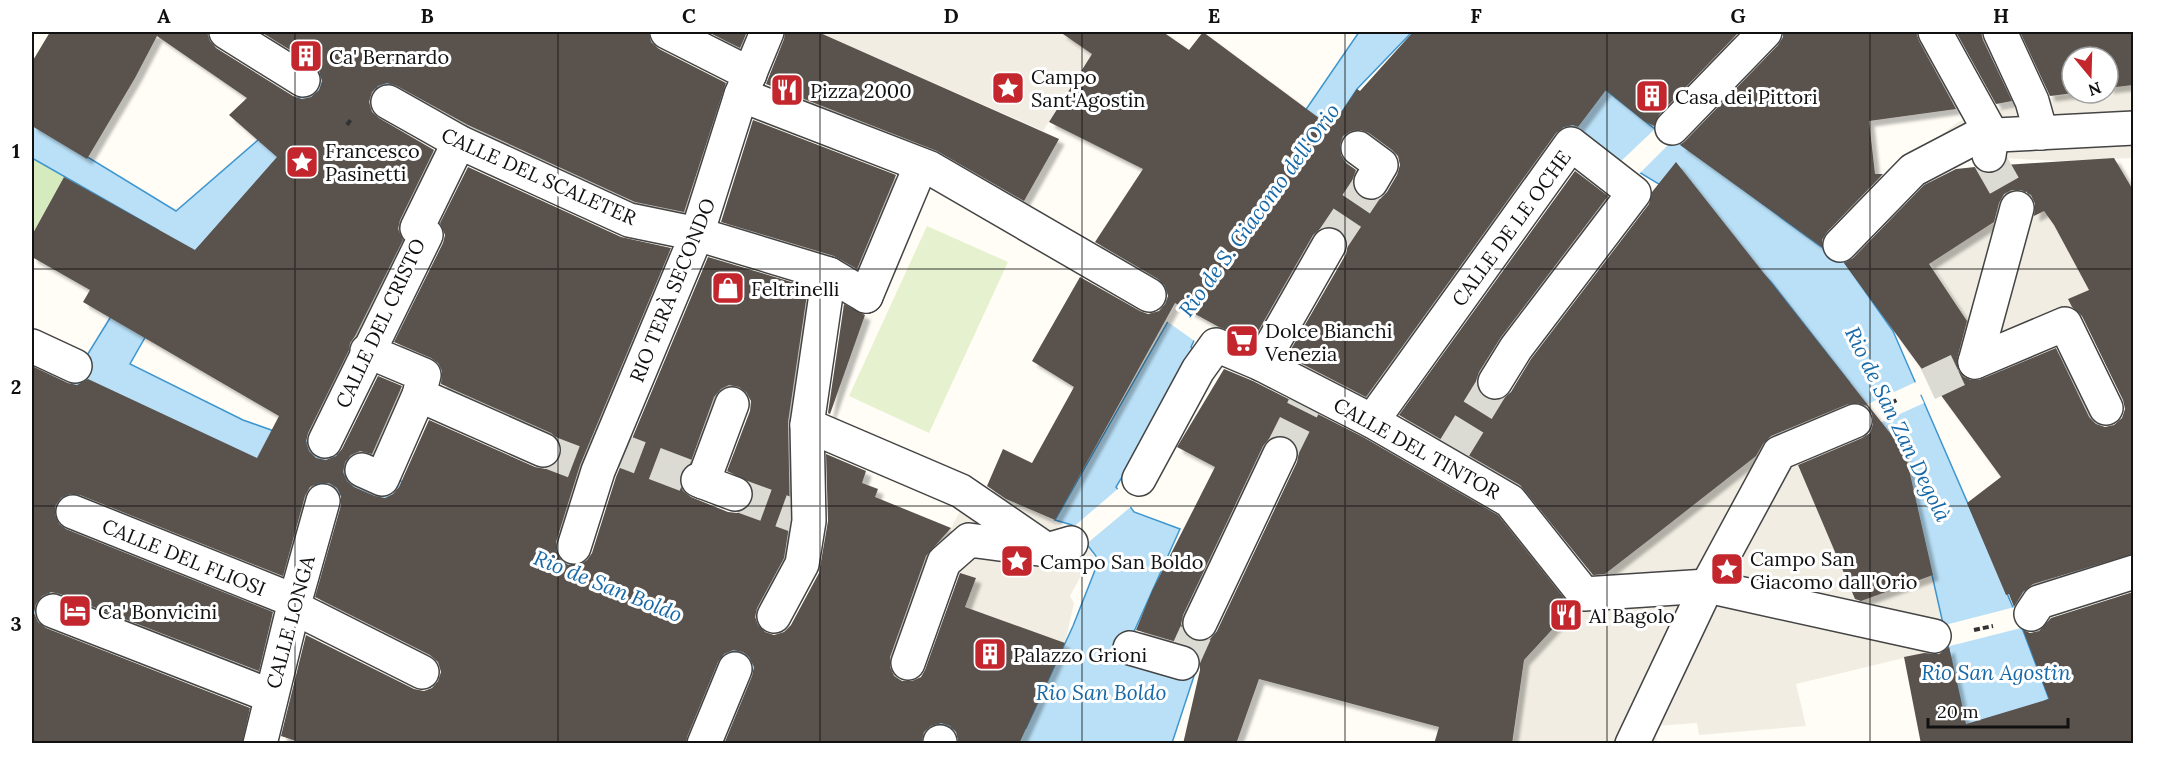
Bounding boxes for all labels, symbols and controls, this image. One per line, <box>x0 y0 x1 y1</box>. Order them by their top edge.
text: A <box>157 3 171 28</box>
text: B <box>420 3 434 28</box>
text: C <box>682 3 696 28</box>
text: D <box>943 3 959 28</box>
text: E <box>1208 3 1220 28</box>
text: F <box>1470 3 1482 28</box>
text: G <box>1730 3 1746 28</box>
text: H <box>1993 3 2009 28</box>
building icon: Ca' Bernardo <box>288 38 324 74</box>
place label: Ca' Bernardo <box>329 44 449 69</box>
north arrow <box>2060 45 2120 105</box>
place label: Campo Sant'Agostin <box>1031 64 1145 112</box>
place icon: Campo Sant'Agostin <box>990 70 1026 106</box>
restaurant icon: Pizza 2000 <box>769 72 805 108</box>
place label: Pizza 2000 <box>810 78 912 103</box>
building icon: Casa dei Pittori <box>1634 78 1670 114</box>
text: N <box>2086 78 2104 101</box>
place label: Casa dei Pittori <box>1675 84 1818 109</box>
water label: Rio de S. Giacomo dell'Orio <box>1172 98 1346 322</box>
street label: CALLE DEL SCALETER <box>438 122 641 230</box>
text: 1 <box>12 138 20 163</box>
place label: Francesco Pasinetti <box>325 138 420 186</box>
place icon: Francesco Pasinetti <box>284 144 320 180</box>
street label: CALLE DE LE OCHE <box>1446 145 1576 311</box>
street label: RIO TERÀ SECONDO <box>624 194 720 386</box>
street label: CALLE DEL CRISTO <box>330 234 430 412</box>
shop icon: Feltrinelli <box>710 270 746 306</box>
place label: Feltrinelli <box>751 276 839 301</box>
place label: Dolce Bianchi Venezia <box>1264 318 1392 366</box>
water label: Rio de San Zan Degolà <box>1839 322 1957 526</box>
supermarket icon: Dolce Bianchi Venezia <box>1224 323 1260 359</box>
text: 2 <box>11 374 21 399</box>
street label: CALLE DEL TINTOR <box>1329 392 1505 504</box>
street label: CALLE DEL FLIOSI <box>99 513 269 601</box>
place icon: Campo San Boldo <box>999 543 1035 579</box>
water label: Rio de San Boldo <box>530 544 686 628</box>
place label: Campo San Giacomo dall'Orio <box>1750 546 1917 594</box>
place label: Campo San Boldo <box>1040 549 1203 574</box>
place icon: Campo San Giacomo dall'Orio <box>1709 551 1745 587</box>
street label: CALLE LONGA <box>260 552 320 691</box>
hotel icon: Ca' Bonvicini <box>57 593 93 629</box>
restaurant icon: Al Bagolo <box>1548 597 1584 633</box>
place label: Ca' Bonvicini <box>98 599 217 624</box>
place label: Al Bagolo <box>1588 603 1675 628</box>
text: 3 <box>10 611 22 636</box>
building icon: Palazzo Grioni <box>972 636 1008 672</box>
place label: Palazzo Grioni <box>1013 642 1147 667</box>
water label: Rio San Agostin <box>1921 659 2071 686</box>
water label: Rio San Boldo <box>1036 679 1166 706</box>
scale bar <box>1928 691 2068 729</box>
text: 20 m <box>1937 700 1979 723</box>

